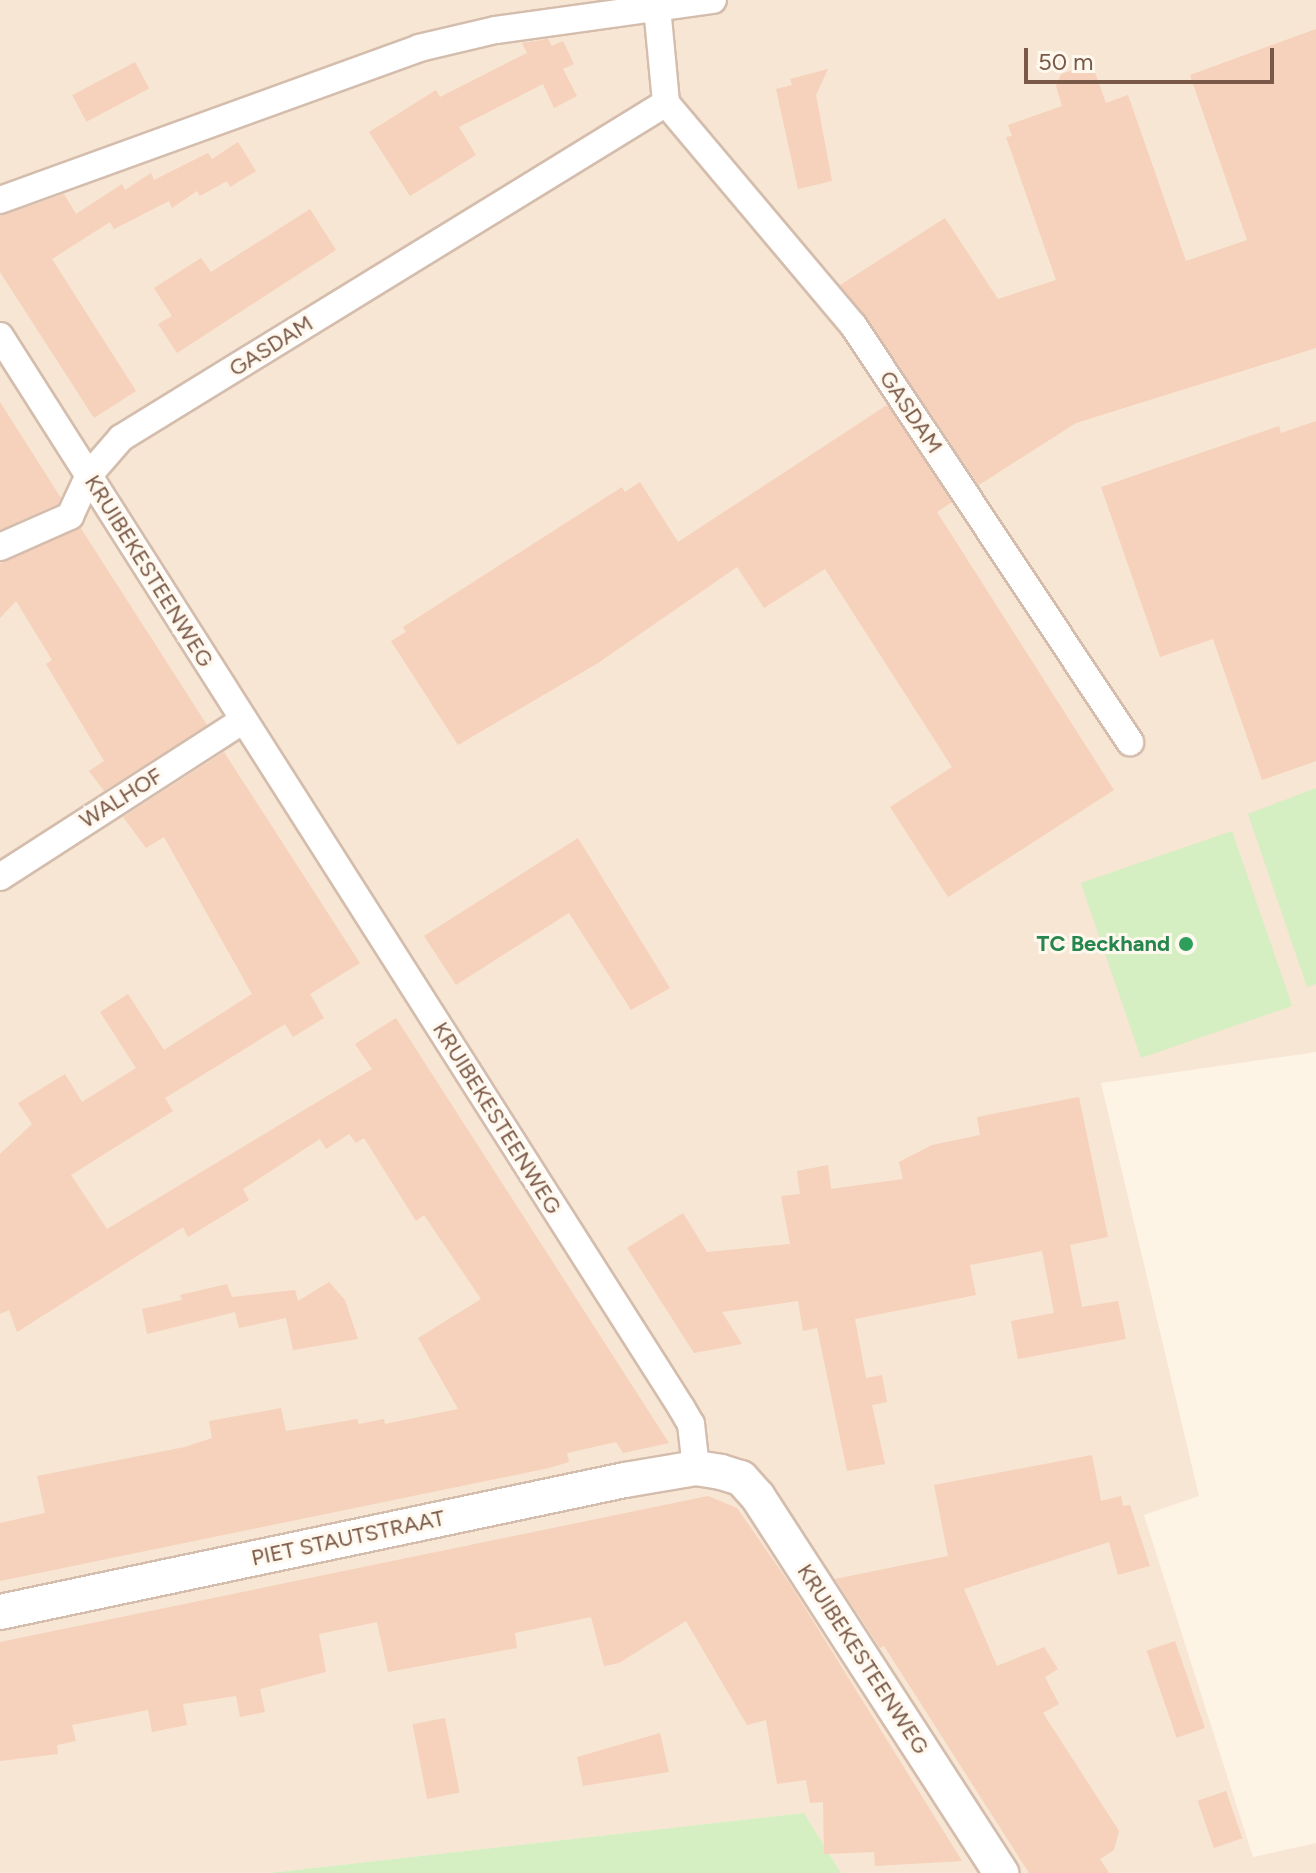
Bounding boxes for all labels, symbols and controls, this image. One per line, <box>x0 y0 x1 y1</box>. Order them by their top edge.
scale bar <box>1028 32 1278 82</box>
text: 50 m <box>1038 47 1094 76</box>
street label: GASDAM <box>224 310 318 382</box>
street label: GASDAM <box>874 366 948 458</box>
street label: KRUIBEKESTEENWEG <box>79 470 219 672</box>
street label: WALHOF <box>75 762 167 834</box>
place label: TC Beckhand <box>1037 931 1170 957</box>
marker: TC Beckhand <box>1177 935 1195 953</box>
street label: KRUIBEKESTEENWEG <box>427 1017 567 1219</box>
street label: PIET STAUTSTRAAT <box>249 1505 447 1571</box>
street label: KRUIBEKESTEENWEG <box>792 1559 934 1759</box>

